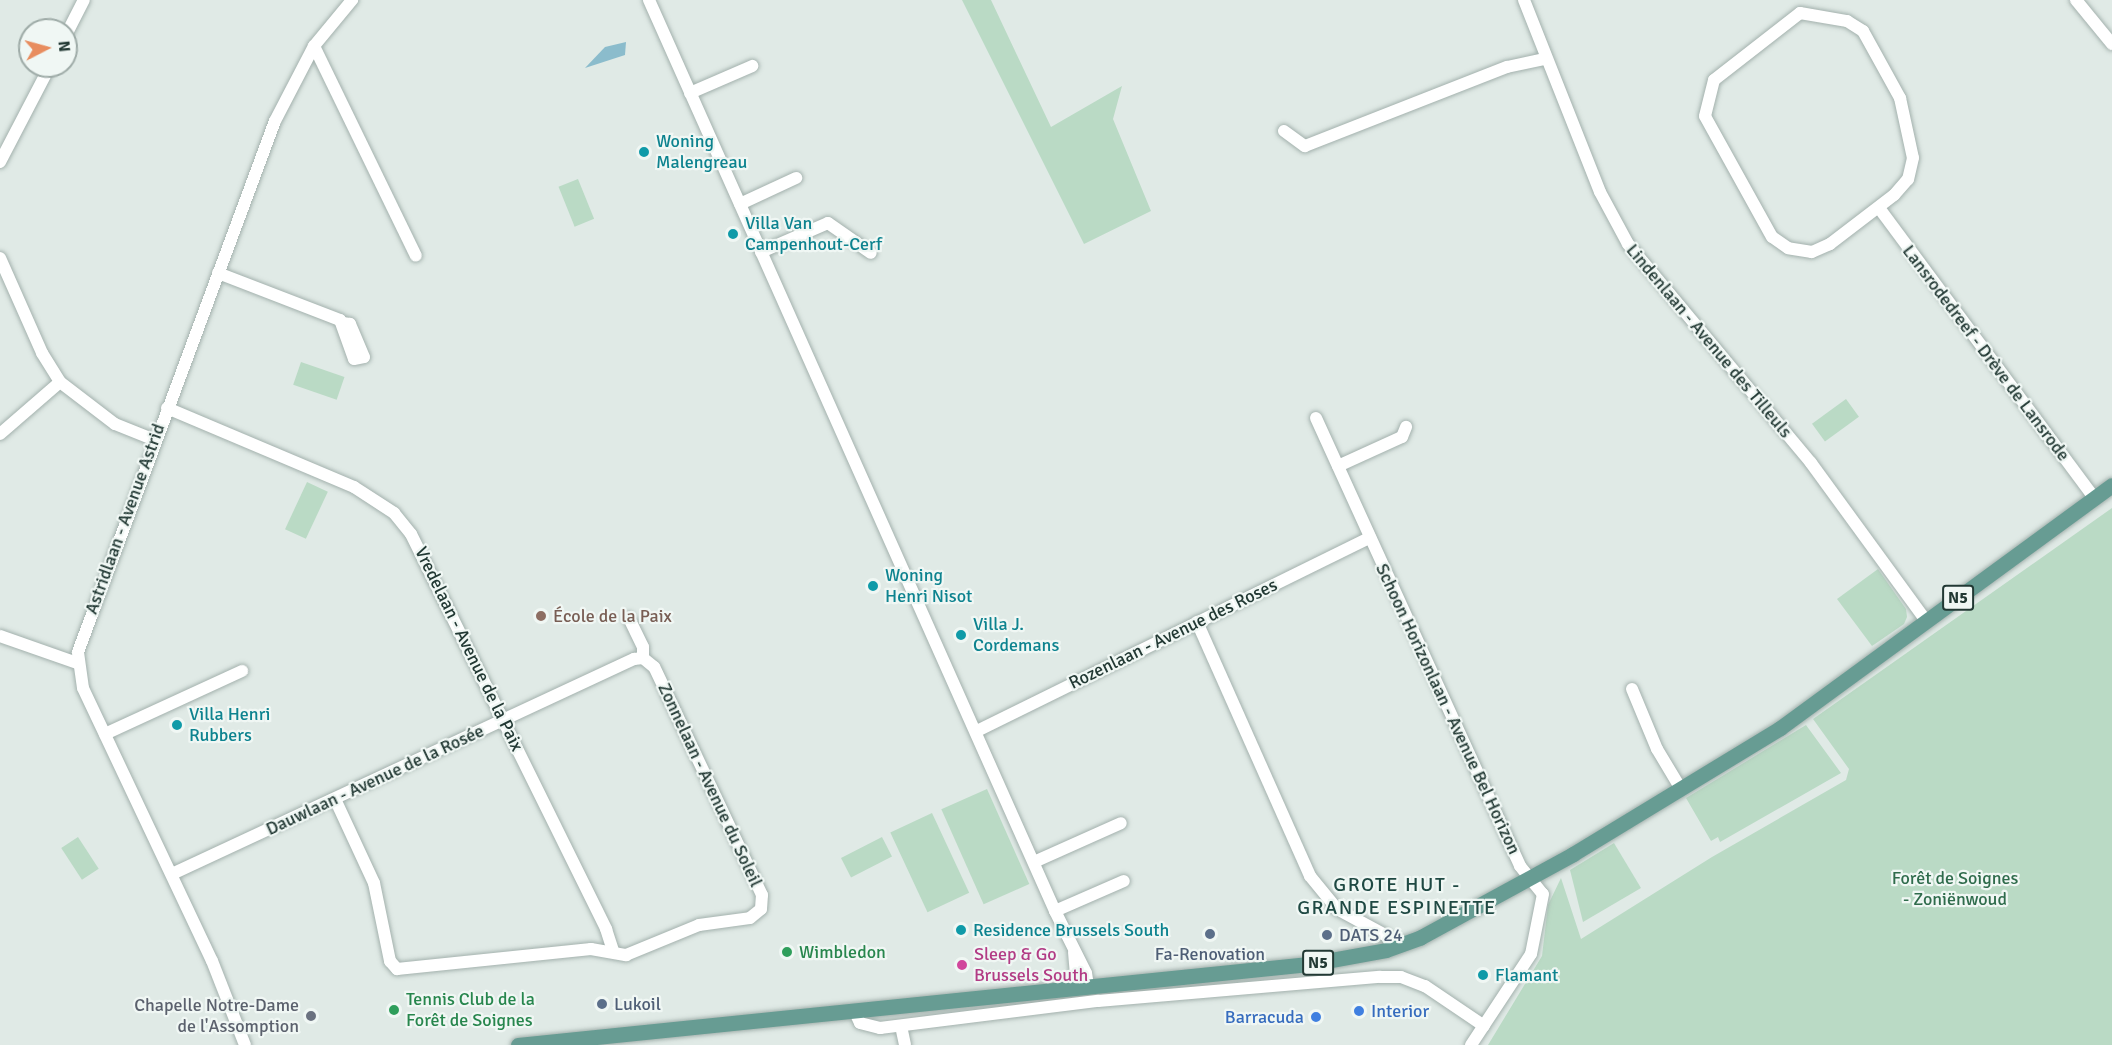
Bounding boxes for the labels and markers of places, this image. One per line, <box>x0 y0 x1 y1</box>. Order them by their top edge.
place label: Woning Malengreau <box>656 131 747 174</box>
marker: Woning Malengreau <box>637 145 651 159</box>
place label: Villa Van Campenhout-Cerf <box>745 213 882 256</box>
marker: Villa Van Campenhout-Cerf <box>726 227 740 241</box>
place label: Woning Henri Nisot <box>885 565 972 608</box>
marker: Woning Henri Nisot <box>866 579 880 593</box>
place label: École de la Paix <box>553 605 672 627</box>
marker: École de la Paix <box>534 609 548 623</box>
place label: Villa J. Cordemans <box>973 614 1059 656</box>
marker: Villa J. Cordemans <box>954 628 968 642</box>
place label: Villa Henri Rubbers <box>189 704 270 746</box>
marker: Villa Henri Rubbers <box>170 718 184 732</box>
place label: Residence Brussels South <box>973 919 1169 941</box>
marker: Residence Brussels South <box>954 923 968 937</box>
place label: DATS 24 <box>1339 924 1403 946</box>
marker: Fa-Renovation <box>1203 927 1217 941</box>
marker: DATS 24 <box>1320 928 1334 942</box>
place label: Wimbledon <box>799 941 886 963</box>
place label: Fa-Renovation <box>1155 943 1265 965</box>
place label: Sleep & Go Brussels South <box>974 944 1088 986</box>
marker: Wimbledon <box>780 945 794 959</box>
marker: Sleep & Go Brussels South <box>955 958 969 972</box>
place label: Flamant <box>1495 964 1558 986</box>
marker: Flamant <box>1476 968 1490 982</box>
place label: Tennis Club de la Forêt de Soignes <box>406 989 535 1032</box>
place label: Lukoil <box>614 993 661 1015</box>
place label: Chapelle Notre-Dame de l'Assomption <box>134 995 299 1038</box>
marker: Lukoil <box>595 997 609 1011</box>
place label: Interior <box>1371 1000 1429 1022</box>
marker: Tennis Club de la Forêt de Soignes <box>387 1003 401 1017</box>
marker: Interior <box>1352 1004 1366 1018</box>
place label: Barracuda <box>1225 1006 1304 1028</box>
marker: Chapelle Notre-Dame de l'Assomption <box>304 1009 318 1023</box>
marker: Barracuda <box>1309 1010 1323 1024</box>

